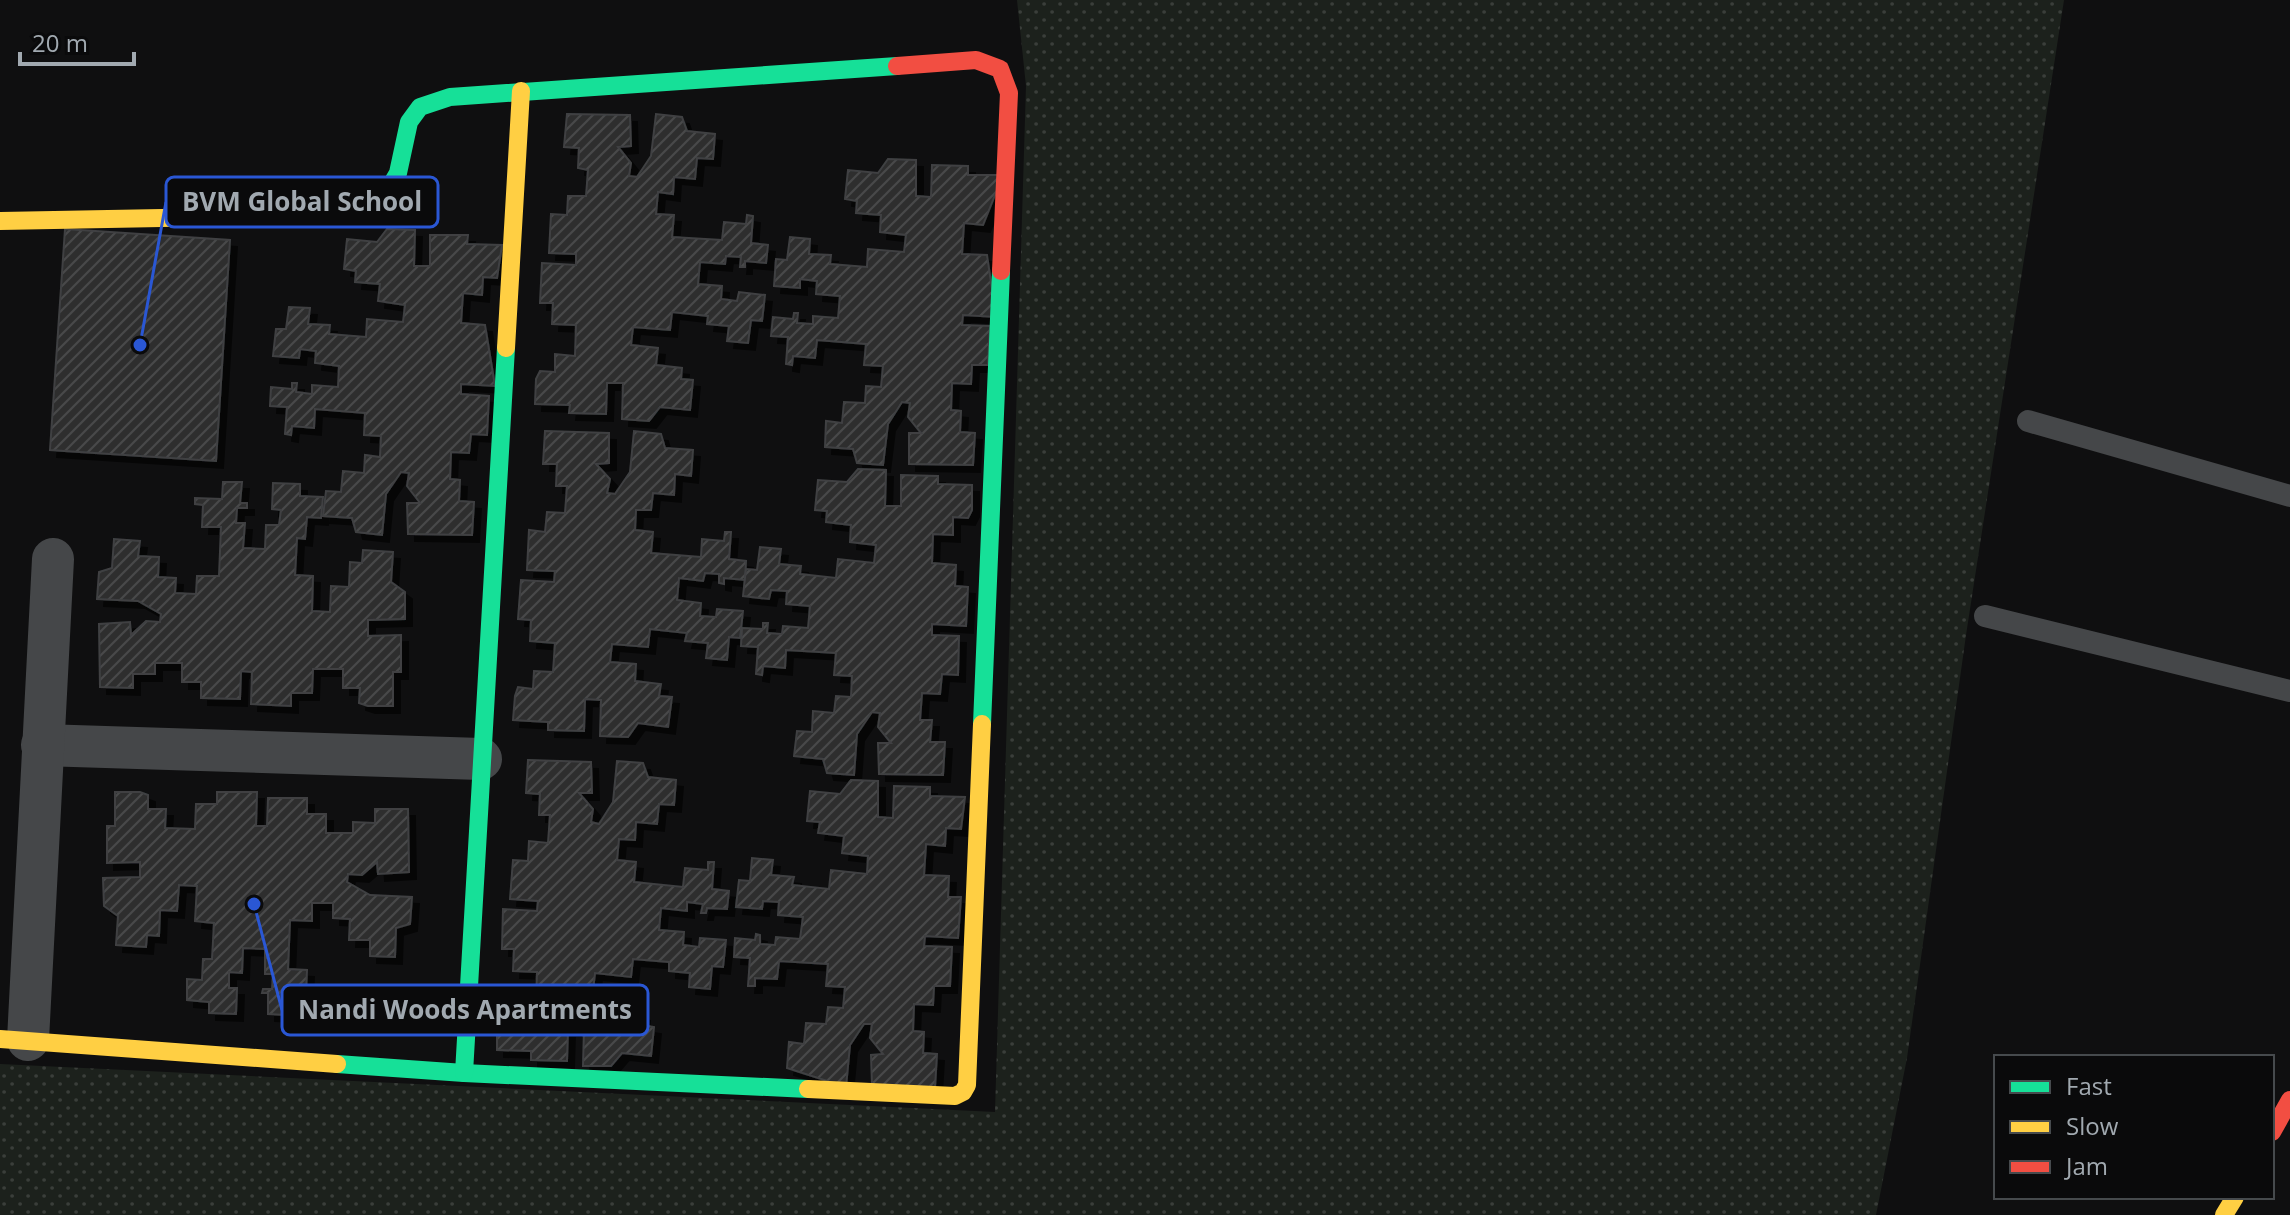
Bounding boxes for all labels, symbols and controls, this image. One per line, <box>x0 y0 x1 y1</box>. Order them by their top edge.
scale bar <box>20 16 134 66</box>
text: 20 m <box>32 26 88 59</box>
callout: BVM Global School <box>166 177 438 227</box>
text: BVM Global School <box>182 183 422 219</box>
callout: Nandi Woods Apartments <box>282 985 648 1035</box>
text: Nandi Woods Apartments <box>298 991 632 1027</box>
legend <box>1994 1055 2274 1199</box>
text: Fast <box>2066 1069 2112 1102</box>
text: Slow <box>2066 1109 2119 1142</box>
text: Jam <box>2064 1149 2108 1182</box>

